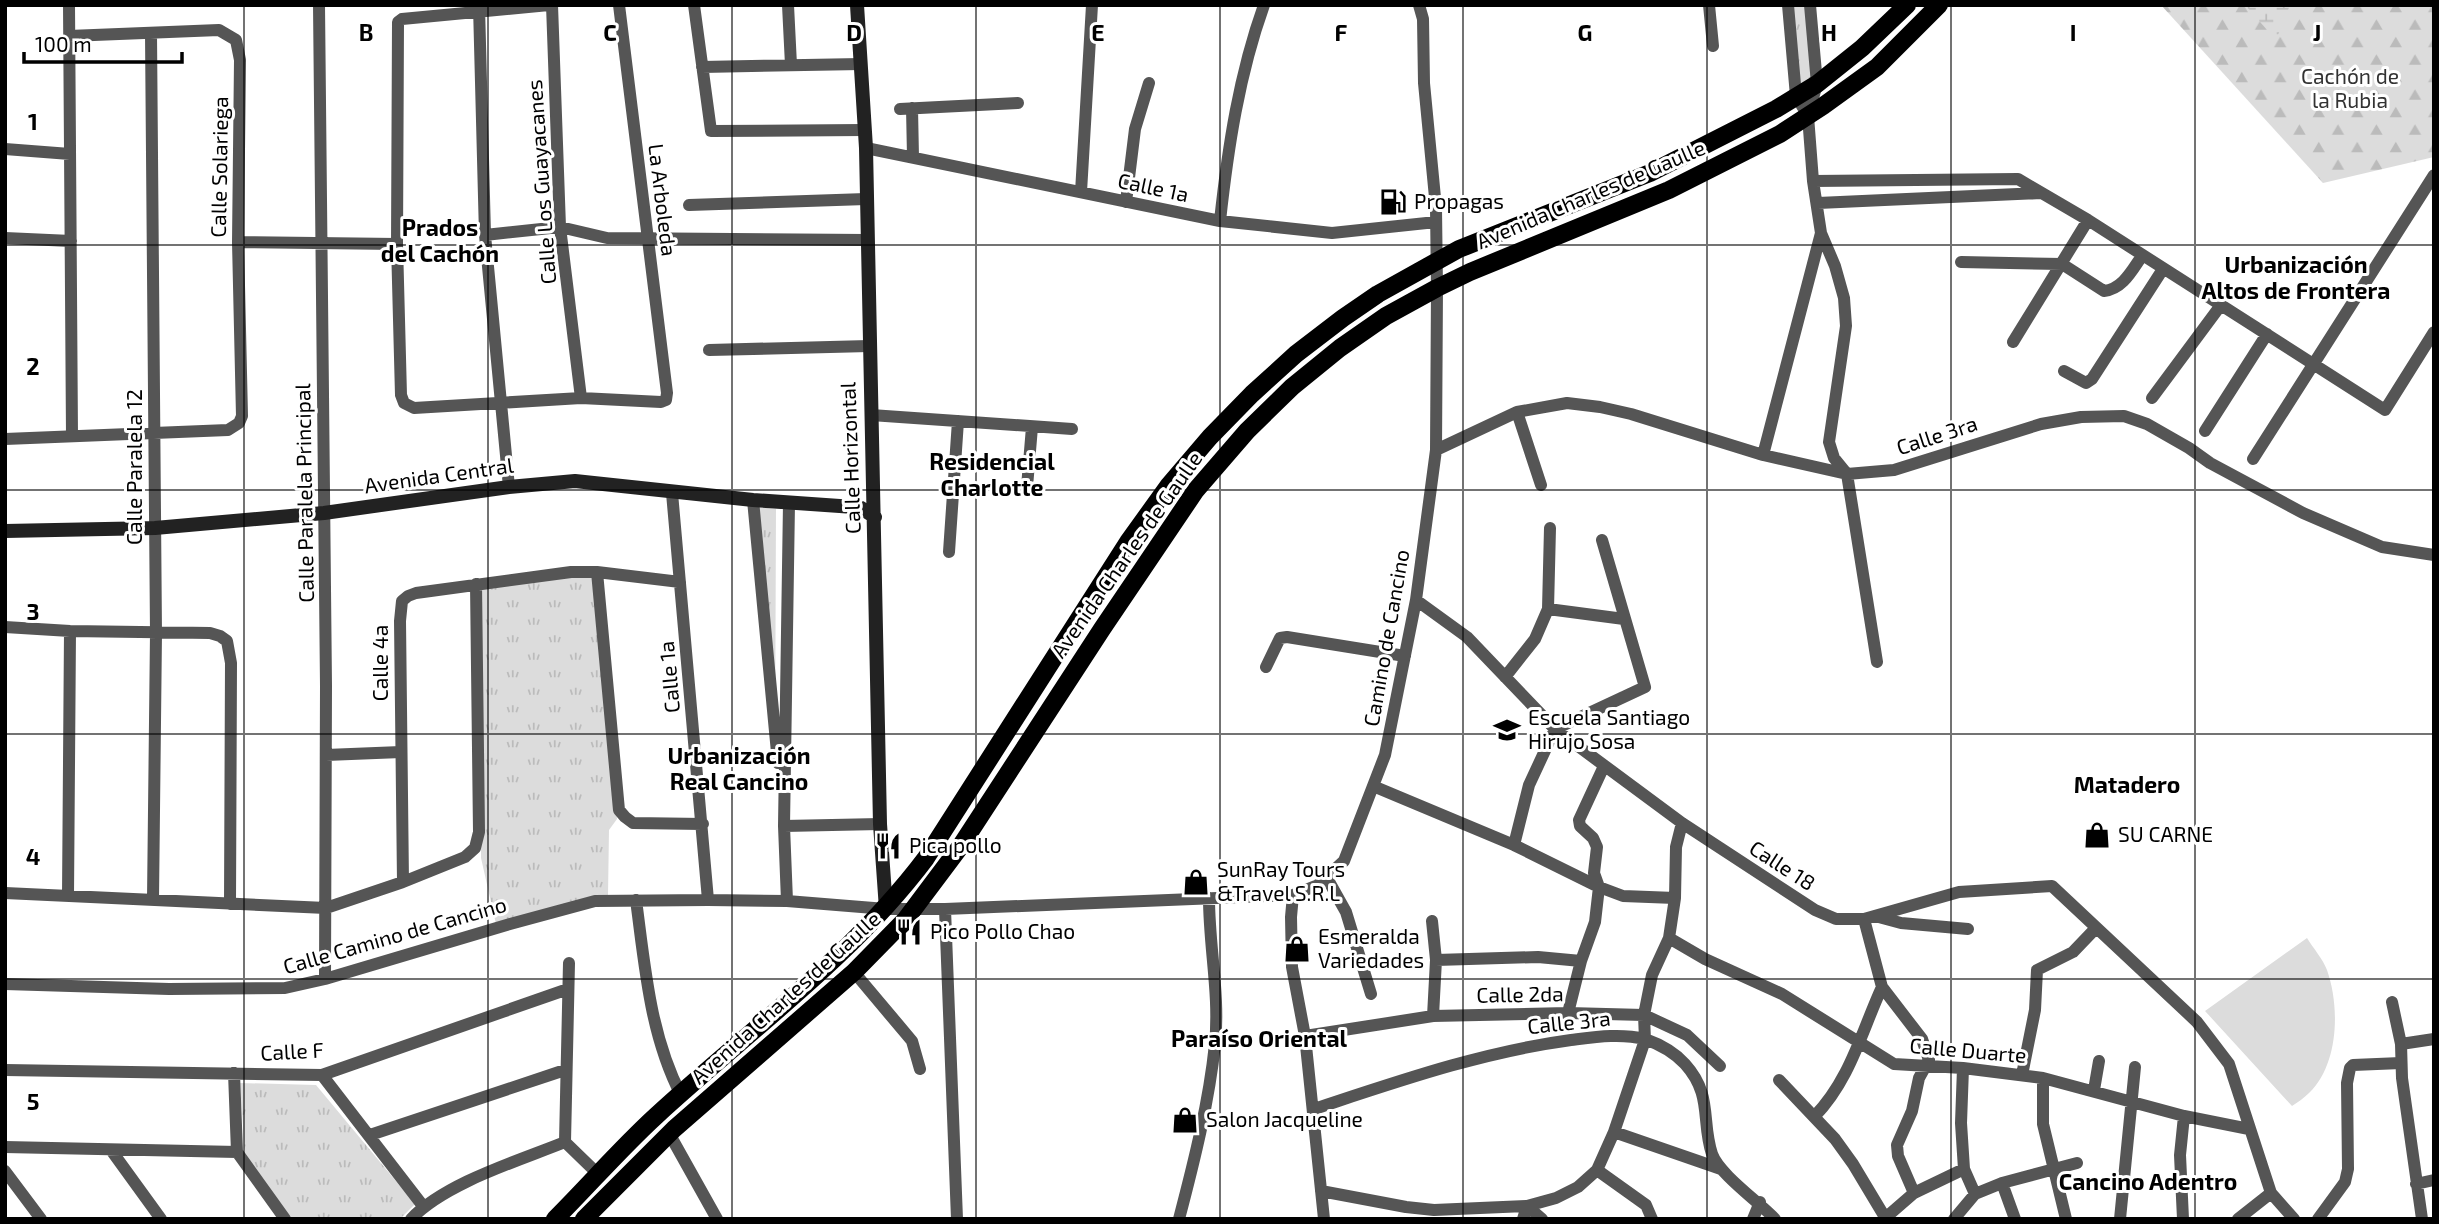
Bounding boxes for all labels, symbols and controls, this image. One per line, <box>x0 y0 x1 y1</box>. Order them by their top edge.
text: B <box>359 18 373 46</box>
text: C <box>603 18 617 46</box>
text: D <box>846 18 862 46</box>
text: E <box>1091 18 1105 46</box>
text: F <box>1335 18 1348 46</box>
text: G <box>1578 18 1592 46</box>
text: H <box>1821 18 1837 46</box>
text: I <box>2070 18 2076 46</box>
text: J <box>2313 18 2321 46</box>
scale bar <box>24 21 182 65</box>
text: 100 m <box>35 31 92 56</box>
park label: Cachón de la Rubia <box>2301 63 2399 112</box>
street label: Calle Los Guayacanes <box>521 79 560 285</box>
street label: Calle Solariega <box>205 96 232 238</box>
text: 1 <box>28 107 38 135</box>
street label: Avenida Charles de Gaulle <box>1472 134 1709 253</box>
street label: La Arboleda <box>644 142 683 257</box>
street label: Calle 1a <box>1116 167 1191 206</box>
fuel station icon: Propagas <box>1378 187 1408 217</box>
place label: Propagas <box>1414 188 1504 213</box>
district label: Prados del Cachón <box>381 213 499 267</box>
district label: Urbanización Altos de Frontera <box>2202 250 2390 304</box>
text: 2 <box>26 352 40 380</box>
street label: Calle Horizontal <box>834 381 865 534</box>
street label: Calle Paralela Principal <box>289 382 318 603</box>
street label: Calle Paralela 12 <box>121 389 146 545</box>
street label: Calle 3ra <box>1893 410 1980 459</box>
street label: Avenida Charles de Gaulle <box>1045 446 1207 662</box>
district label: Residencial Charlotte <box>929 447 1055 501</box>
street label: Avenida Central <box>363 452 516 497</box>
street label: Camino de Cancino <box>1358 547 1413 728</box>
text: 3 <box>26 597 40 625</box>
street label: Calle 4a <box>367 625 392 701</box>
street label: Calle 1a <box>653 640 684 714</box>
place label: Escuela Santiago Hirujo Sosa <box>1528 704 1690 754</box>
school or university icon: Escuela Santiago Hirujo Sosa <box>1492 715 1522 745</box>
district label: Urbanización Real Cancino <box>667 741 811 795</box>
district label: Matadero <box>2074 770 2180 798</box>
shop icon: SU CARNE <box>2082 820 2112 850</box>
place label: SU CARNE <box>2118 821 2213 846</box>
restaurant icon: Pica pollo <box>873 831 903 861</box>
place label: Pica pollo <box>909 832 1002 857</box>
street label: Calle 18 <box>1745 834 1820 895</box>
text: 4 <box>26 842 40 870</box>
place label: SunRay Tours &Travel S.R.L <box>1217 856 1345 905</box>
shop icon: SunRay Tours &Travel S.R.L <box>1181 867 1211 897</box>
street label: Calle Camino de Cancino <box>280 891 509 978</box>
street label: Avenida Charles de Gaulle <box>685 905 885 1088</box>
restaurant icon: Pico Pollo Chao <box>894 917 924 947</box>
place label: Pico Pollo Chao <box>930 918 1075 943</box>
place label: Esmeralda Variedades <box>1318 923 1424 972</box>
shop icon: Esmeralda Variedades <box>1282 934 1312 964</box>
street label: Calle 2da <box>1476 980 1564 1007</box>
street label: Calle 3ra <box>1526 1005 1612 1038</box>
district label: Paraíso Oriental <box>1171 1024 1347 1052</box>
street label: Calle Duarte <box>1909 1032 2028 1067</box>
street label: Calle F <box>260 1036 324 1065</box>
text: 5 <box>27 1087 39 1115</box>
shop icon: Salon Jacqueline <box>1170 1105 1200 1135</box>
place label: Salon Jacqueline <box>1206 1106 1363 1131</box>
district label: Cancino Adentro <box>2059 1167 2237 1195</box>

